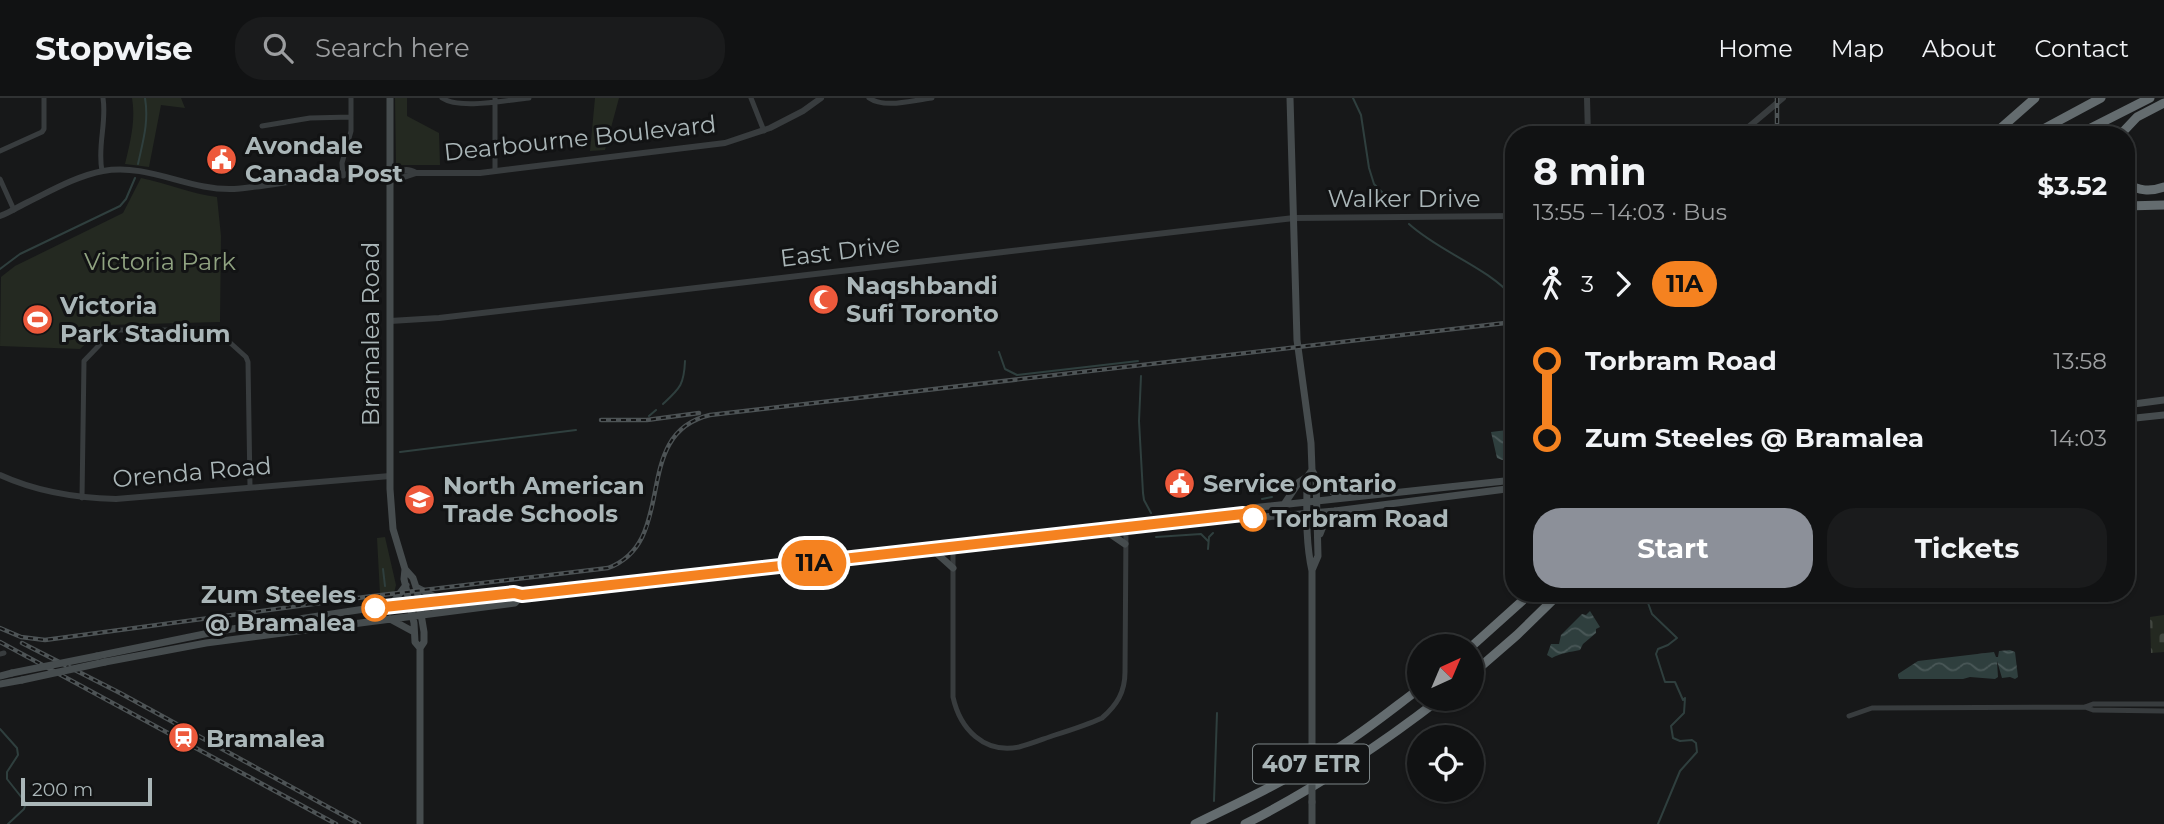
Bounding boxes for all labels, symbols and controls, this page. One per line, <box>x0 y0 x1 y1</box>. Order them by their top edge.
search box <box>235 17 725 80</box>
text: Stopwise <box>35 28 193 68</box>
icon: search <box>259 29 297 67</box>
text: Search here <box>315 32 470 64</box>
text: Home <box>1718 34 1793 63</box>
text: Map <box>1831 34 1884 63</box>
text: About <box>1922 34 1996 63</box>
text: Contact <box>2034 34 2129 63</box>
street label: Dearbourne Boulevard <box>442 109 718 167</box>
place label: Avondale Canada Post <box>244 131 404 188</box>
public building icon: Avondale Canada Post <box>205 142 239 176</box>
text: 8 min <box>1533 148 1646 195</box>
text: $3.52 <box>2038 170 2107 202</box>
street label: Walker Drive <box>1327 184 1481 213</box>
text: 13:55 – 14:03 · Bus <box>1533 198 1727 226</box>
street label: East Drive <box>778 229 902 273</box>
street label: Bramalea Road <box>356 242 385 426</box>
park label: Victoria Park <box>84 247 237 276</box>
icon: walk <box>1533 265 1571 303</box>
icon: forward <box>1604 265 1642 303</box>
text: 11A <box>1666 269 1703 298</box>
text: 3 <box>1581 270 1594 298</box>
place label: Naqshbandi Sufi Toronto <box>846 271 999 328</box>
mosque icon: Naqshbandi Sufi Toronto <box>806 282 840 316</box>
place label: Victoria Park Stadium <box>59 291 231 348</box>
sports icon: Victoria Park Stadium <box>20 302 54 336</box>
text: Torbram Road <box>1585 345 1777 377</box>
text: 13:58 <box>2053 347 2107 375</box>
text: Zum Steeles @ Bramalea <box>1585 422 1924 454</box>
text: 14:03 <box>2051 424 2107 452</box>
street label: Orenda Road <box>111 451 273 493</box>
public building icon: Service Ontario <box>1163 466 1197 500</box>
place label: Service Ontario <box>1203 469 1397 498</box>
place label: North American Trade Schools <box>443 471 645 528</box>
school or university icon: North American Trade Schools <box>403 482 437 516</box>
place label: Torbram Road <box>1272 504 1449 533</box>
marker: Torbram Road <box>1240 505 1266 531</box>
button: Start <box>1533 508 1813 588</box>
button: Tickets <box>1827 508 2107 588</box>
line badge: 11A <box>774 540 854 586</box>
text: 11A <box>795 548 833 577</box>
place label: Zum Steeles @ Bramalea <box>201 580 356 637</box>
marker: Zum Steeles @ Bramalea <box>362 595 388 621</box>
north arrow <box>1407 634 1484 710</box>
map controls <box>1407 634 1484 802</box>
station icon: Bramalea <box>166 721 200 755</box>
place label: Bramalea <box>206 724 325 753</box>
button: locate <box>1407 725 1484 802</box>
road number: 407 ETR <box>1253 744 1369 784</box>
scale bar <box>21 775 152 807</box>
text: 200 m <box>32 778 93 801</box>

